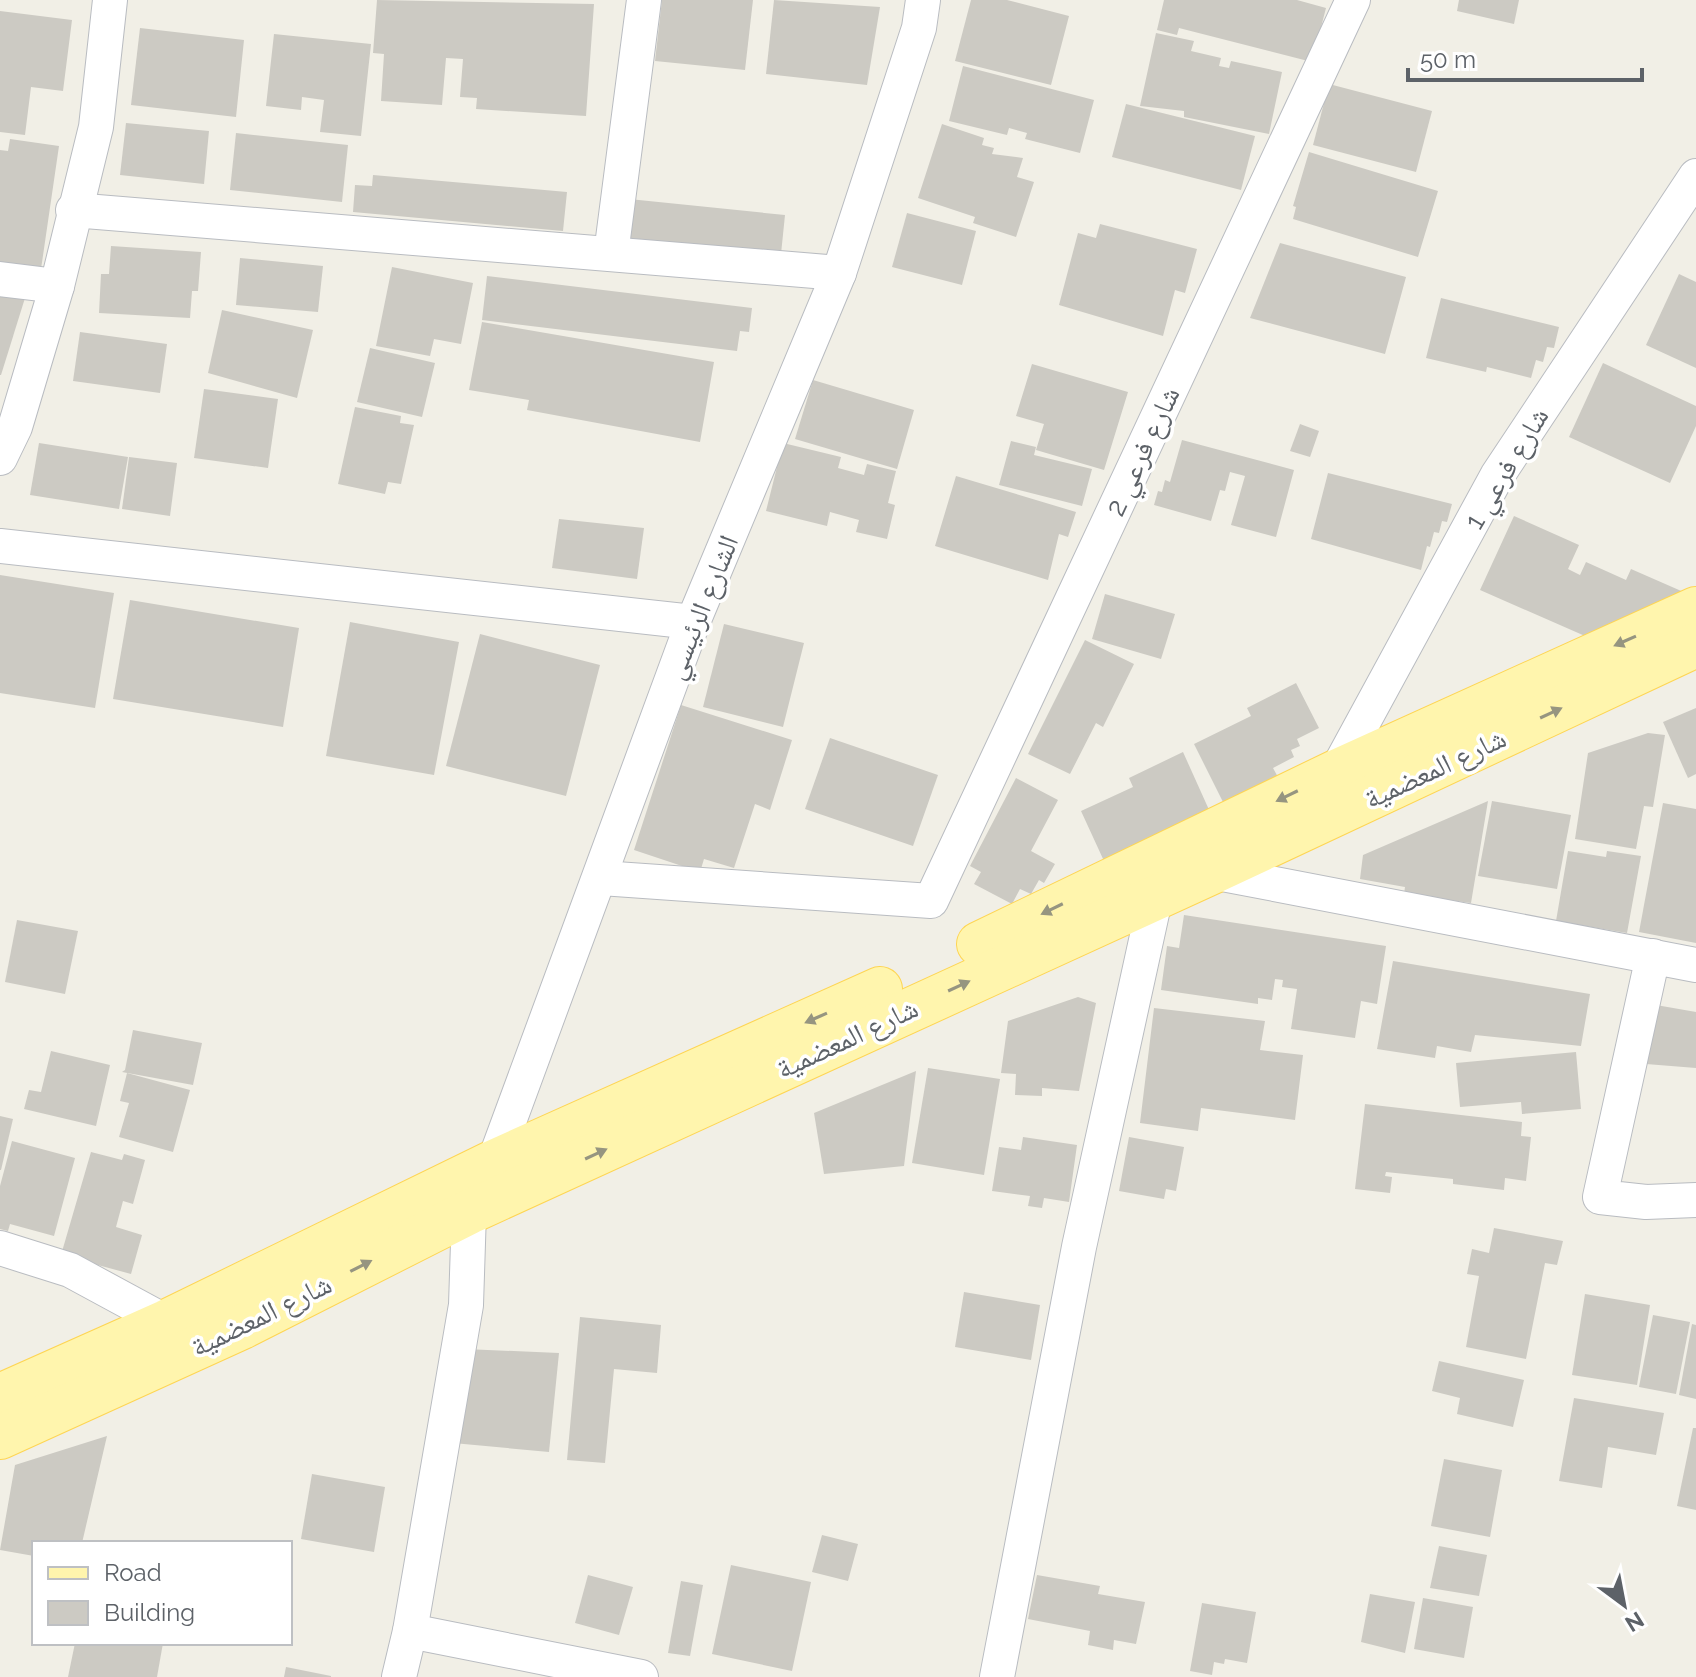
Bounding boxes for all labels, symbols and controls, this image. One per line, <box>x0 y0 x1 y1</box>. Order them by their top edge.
scale bar <box>1408 32 1642 82</box>
text: 50 m <box>1420 45 1476 74</box>
street label: شارع فرعي 2 <box>1098 381 1192 524</box>
street label: شارع فرعي 1 <box>1457 401 1561 538</box>
street label: الشارع الرئيسي <box>658 530 751 686</box>
one-way arrow <box>1613 634 1637 648</box>
one-way arrow <box>1539 706 1563 720</box>
street label: شارع المعضمية <box>1359 721 1512 816</box>
one-way arrow <box>1275 789 1298 803</box>
one-way arrow <box>1041 902 1064 916</box>
one-way arrow <box>947 979 971 993</box>
street label: شارع المعضمية <box>771 991 924 1086</box>
one-way arrow <box>805 1011 828 1024</box>
one-way arrow <box>584 1147 607 1161</box>
one-way arrow <box>350 1260 373 1273</box>
street label: شارع المعضمية <box>186 1267 337 1365</box>
legend <box>32 1541 292 1645</box>
text: Road <box>104 1558 162 1587</box>
north arrow <box>1584 1565 1664 1645</box>
text: Building <box>104 1598 195 1627</box>
text: N <box>1621 1606 1649 1637</box>

